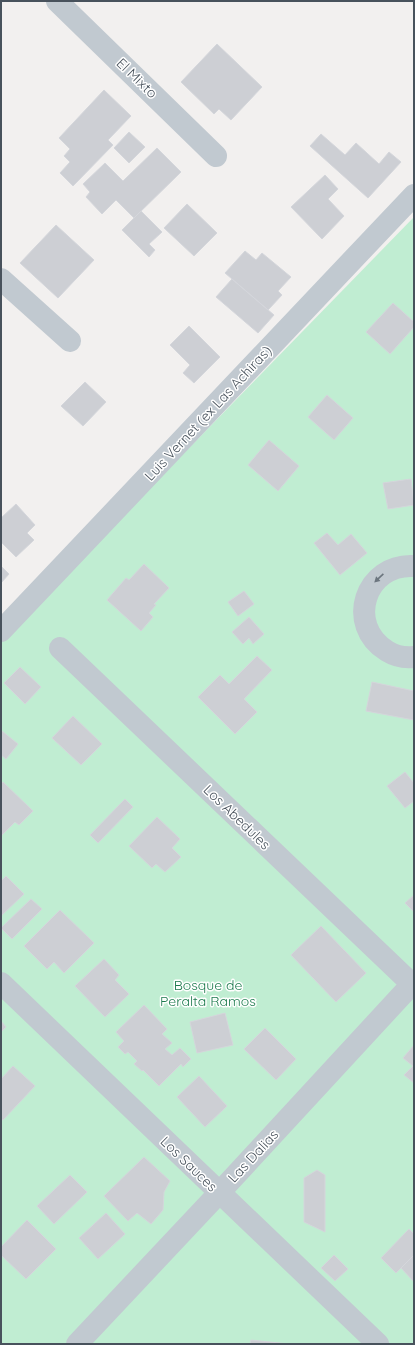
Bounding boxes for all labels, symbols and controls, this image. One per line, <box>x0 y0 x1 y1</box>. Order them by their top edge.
street label: El Mixto <box>113 54 161 102</box>
street label: Luis Vernet (ex Las Achiras) <box>141 342 275 484</box>
one-way arrow <box>374 574 384 583</box>
street label: Los Abedules <box>200 781 274 853</box>
park label: Bosque de Peralta Ramos <box>160 976 256 1010</box>
street label: Las Dalias <box>224 1126 282 1186</box>
street label: Los Sauces <box>157 1132 221 1196</box>

